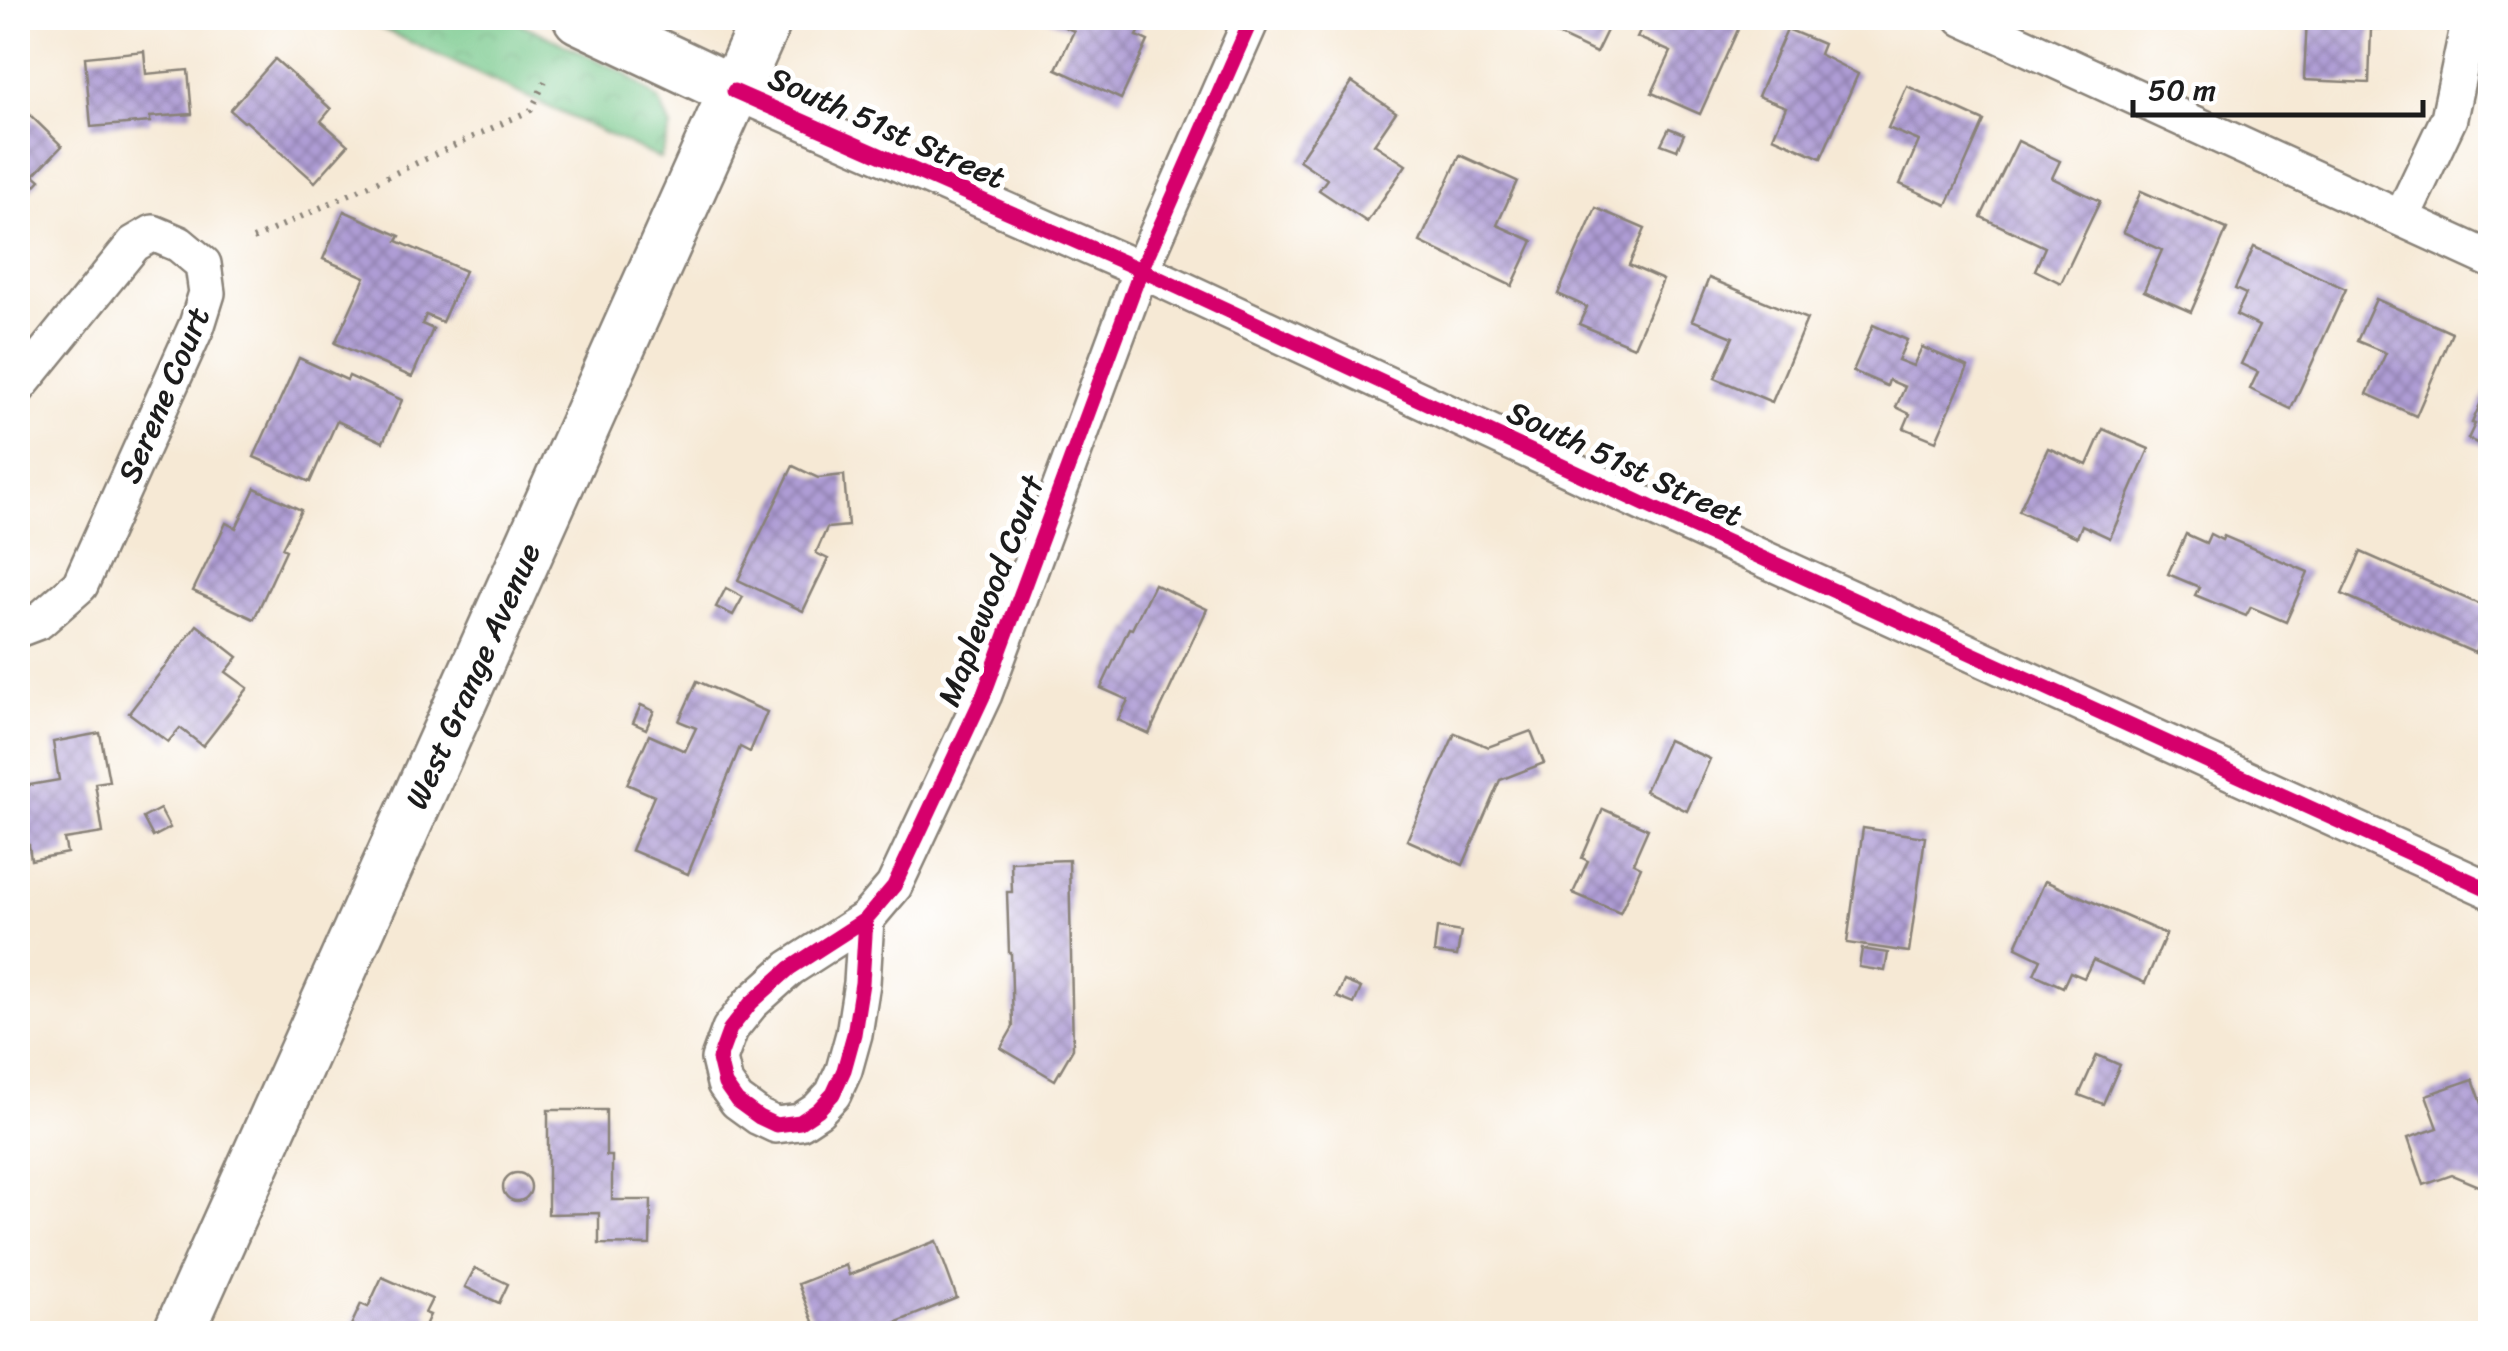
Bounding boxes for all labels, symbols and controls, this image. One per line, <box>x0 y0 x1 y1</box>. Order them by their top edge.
street label: South 51st Street <box>759 50 1015 206</box>
scale bar <box>2133 55 2423 117</box>
text: 50 m <box>2148 63 2216 117</box>
street label: Serene Court <box>101 298 227 492</box>
street label: South 51st Street <box>1497 384 1753 544</box>
street label: Maplewood Court <box>921 466 1062 715</box>
street label: West Grange Avenue <box>389 534 557 818</box>

